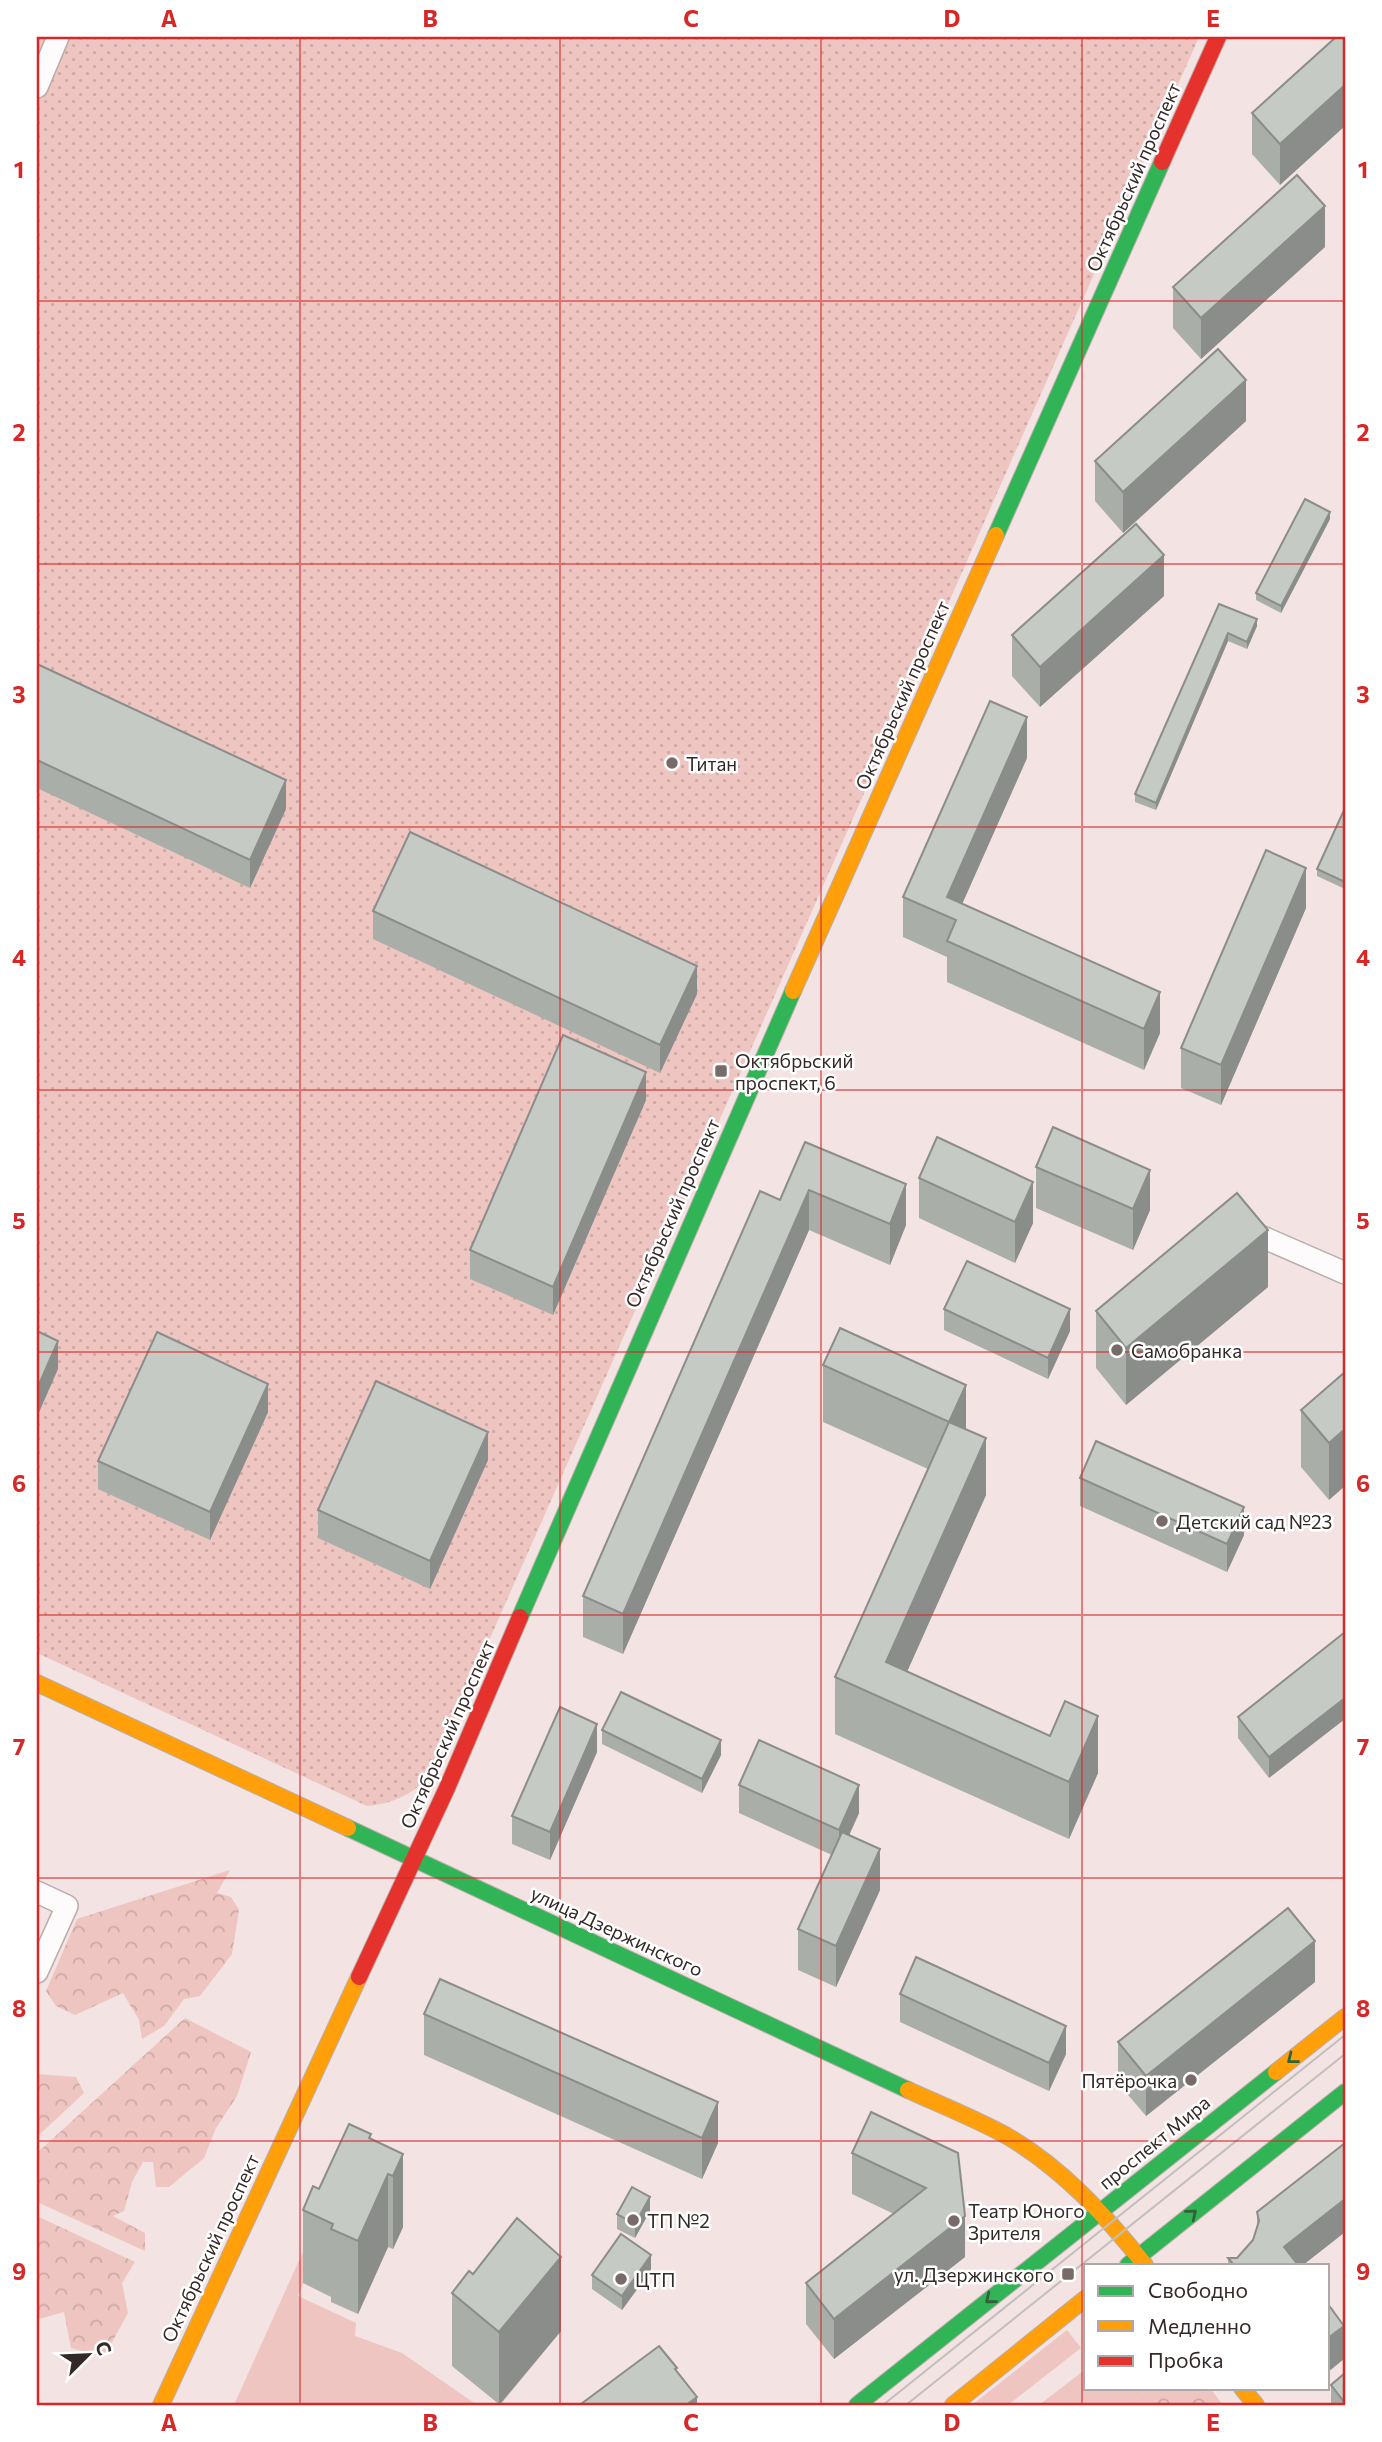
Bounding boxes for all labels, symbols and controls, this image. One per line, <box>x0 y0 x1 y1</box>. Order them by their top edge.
text: A <box>161 4 178 32</box>
text: B <box>422 4 438 32</box>
text: C <box>683 4 699 32</box>
text: D <box>944 4 961 32</box>
text: E <box>1206 4 1220 32</box>
street label: Октябрьский проспект <box>1081 79 1185 275</box>
text: 1 <box>14 155 24 183</box>
text: 1 <box>1358 155 1368 183</box>
text: 2 <box>12 418 26 446</box>
text: 2 <box>1356 418 1370 446</box>
street label: Октябрьский проспект <box>850 597 954 793</box>
text: 3 <box>12 680 26 708</box>
text: 3 <box>1356 680 1370 708</box>
place label: Титан <box>686 752 737 775</box>
marker: Титан <box>664 755 680 771</box>
text: 4 <box>12 943 26 971</box>
text: 4 <box>1356 943 1370 971</box>
place label: Октябрьский проспект, 6 <box>735 1049 853 1094</box>
marker: Октябрьский проспект, 6 <box>713 1063 729 1079</box>
street label: Октябрьский проспект <box>620 1115 724 1311</box>
text: 5 <box>12 1206 26 1234</box>
text: 5 <box>1356 1206 1370 1234</box>
place label: Самобранка <box>1131 1339 1242 1362</box>
marker: Самобранка <box>1109 1342 1125 1358</box>
text: 6 <box>12 1469 26 1497</box>
text: 6 <box>1356 1469 1370 1497</box>
place label: Детский сад №23 <box>1176 1510 1332 1533</box>
marker: Детский сад №23 <box>1154 1513 1170 1529</box>
street label: Октябрьский проспект <box>395 1636 499 1832</box>
text: 7 <box>13 1732 25 1760</box>
text: 7 <box>1357 1732 1369 1760</box>
street label: улица Дзержинского <box>527 1881 707 1981</box>
text: 8 <box>12 1994 26 2022</box>
text: 8 <box>1356 1994 1370 2022</box>
one-way arrow <box>1287 2050 1299 2063</box>
place label: Пятёрочка <box>1081 2069 1177 2092</box>
marker: Пятёрочка <box>1183 2072 1199 2088</box>
street label: проспект Мира <box>1094 2090 1214 2194</box>
street label: Октябрьский проспект <box>156 2150 264 2346</box>
place label: Театр Юного Зрителя <box>968 2199 1085 2244</box>
place label: ТП №2 <box>647 2209 710 2232</box>
one-way arrow <box>1184 2210 1197 2222</box>
marker: ТП №2 <box>625 2212 641 2228</box>
marker: Театр Юного Зрителя <box>946 2213 962 2229</box>
text: 9 <box>12 2257 26 2285</box>
text: 9 <box>1356 2257 1370 2285</box>
place label: ул. Дзержинского <box>894 2263 1054 2286</box>
legend <box>1084 2264 1330 2390</box>
marker: ул. Дзержинского <box>1060 2266 1076 2282</box>
place label: ЦТП <box>635 2268 675 2291</box>
marker: ЦТП <box>613 2271 629 2287</box>
text: Свободно <box>1148 2277 1248 2302</box>
one-way arrow <box>986 2291 998 2304</box>
text: Медленно <box>1148 2313 1252 2338</box>
north arrow <box>52 2320 122 2390</box>
text: С <box>91 2337 117 2358</box>
text: Пробка <box>1148 2347 1223 2372</box>
text: A <box>161 2408 178 2436</box>
text: B <box>422 2408 438 2436</box>
text: C <box>683 2408 699 2436</box>
text: D <box>944 2408 961 2436</box>
text: E <box>1206 2408 1220 2436</box>

